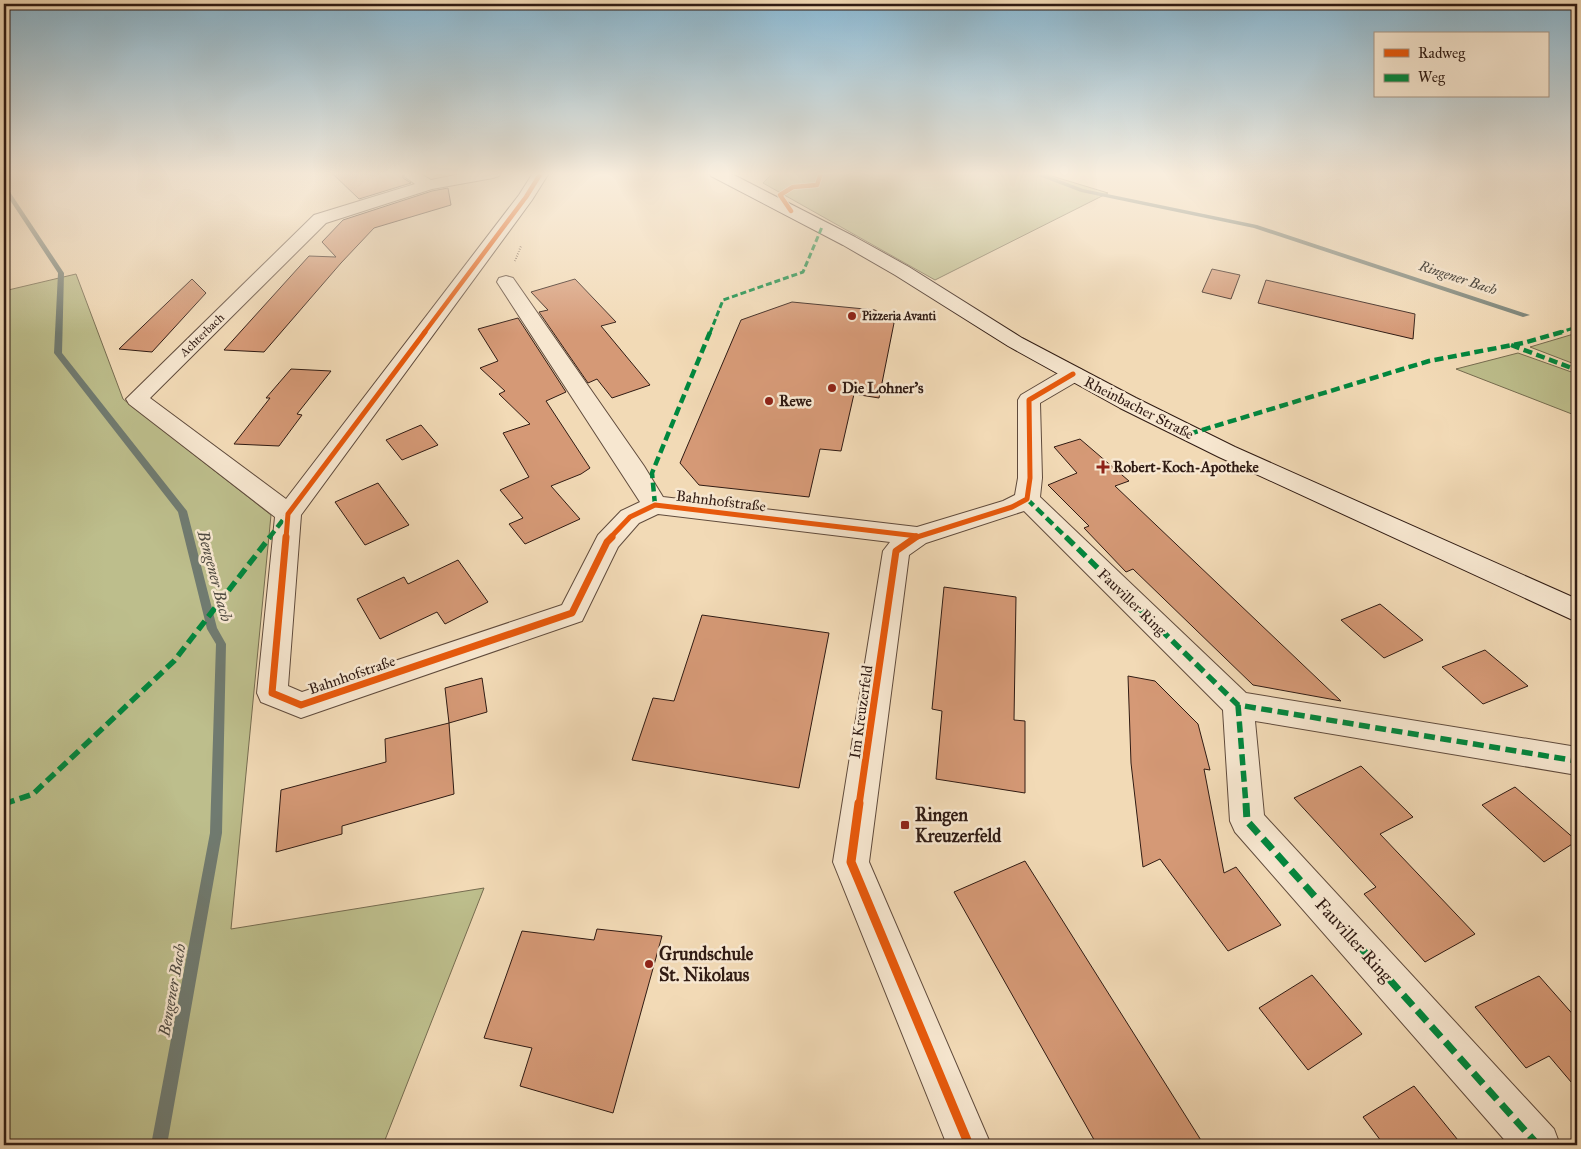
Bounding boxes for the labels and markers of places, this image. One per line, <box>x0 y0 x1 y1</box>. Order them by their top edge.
place label: Pizzeria Avanti <box>862 309 937 323</box>
marker: Pizzeria Avanti <box>846 310 858 322</box>
place label: Die Lohner's <box>842 379 924 397</box>
marker: Die Lohner's <box>826 382 838 394</box>
place label: Rewe <box>779 392 812 410</box>
marker: Rewe <box>763 395 775 407</box>
place label: Robert-Koch-Apotheke <box>1113 458 1260 477</box>
marker: Robert-Koch-Apotheke <box>1097 461 1109 473</box>
place label: Ringen Kreuzerfeld <box>915 804 1002 847</box>
marker: Ringen Kreuzerfeld <box>899 819 911 831</box>
place label: Grundschule St. Nikolaus <box>659 943 754 986</box>
marker: Grundschule St. Nikolaus <box>643 958 655 970</box>

